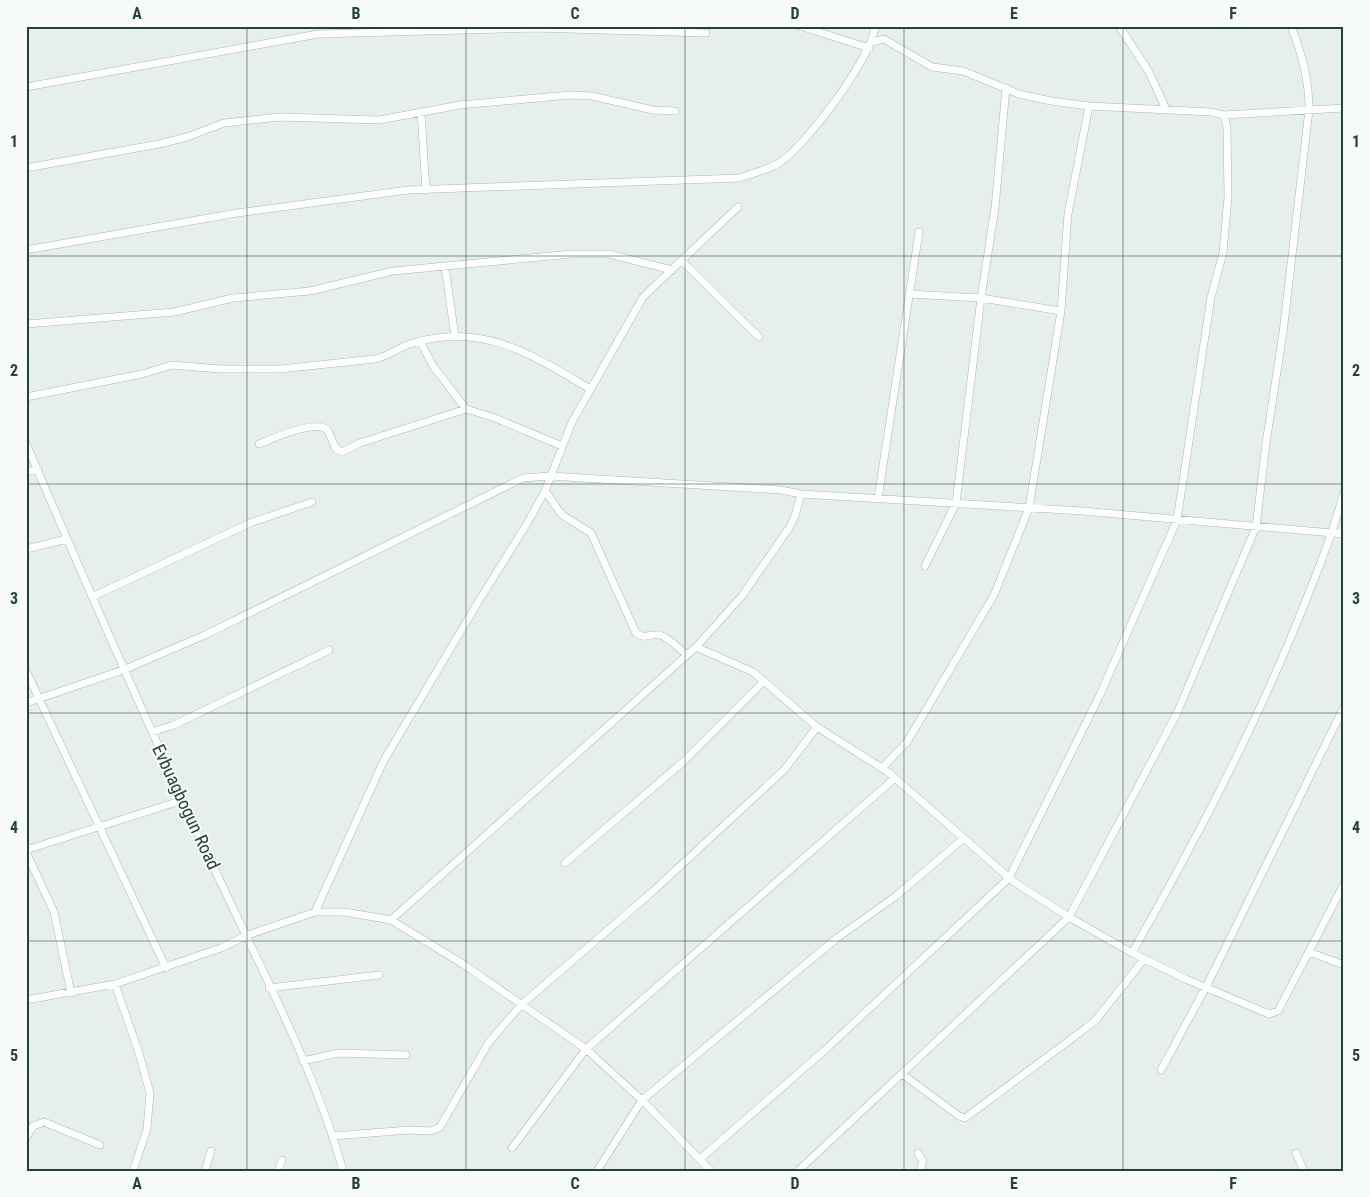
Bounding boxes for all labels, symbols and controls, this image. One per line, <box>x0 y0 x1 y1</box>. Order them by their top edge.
text: A <box>132 4 142 23</box>
text: B <box>352 4 361 23</box>
text: C <box>570 4 580 23</box>
text: D <box>790 4 800 23</box>
text: E <box>1010 4 1018 23</box>
text: F <box>1229 4 1237 23</box>
text: 1 <box>10 132 18 151</box>
text: 1 <box>1352 132 1360 151</box>
text: 2 <box>10 361 18 380</box>
text: 2 <box>1352 361 1360 380</box>
text: 3 <box>10 589 18 608</box>
text: 3 <box>1352 589 1360 608</box>
street label: Evbuagbogun Road <box>148 741 225 873</box>
text: 4 <box>10 818 18 837</box>
text: 4 <box>1352 818 1360 837</box>
text: 5 <box>10 1046 18 1065</box>
text: 5 <box>1352 1046 1360 1065</box>
text: A <box>132 1174 142 1193</box>
text: B <box>352 1174 361 1193</box>
text: C <box>570 1174 580 1193</box>
text: D <box>790 1174 800 1193</box>
text: E <box>1010 1174 1018 1193</box>
text: F <box>1229 1174 1237 1193</box>

